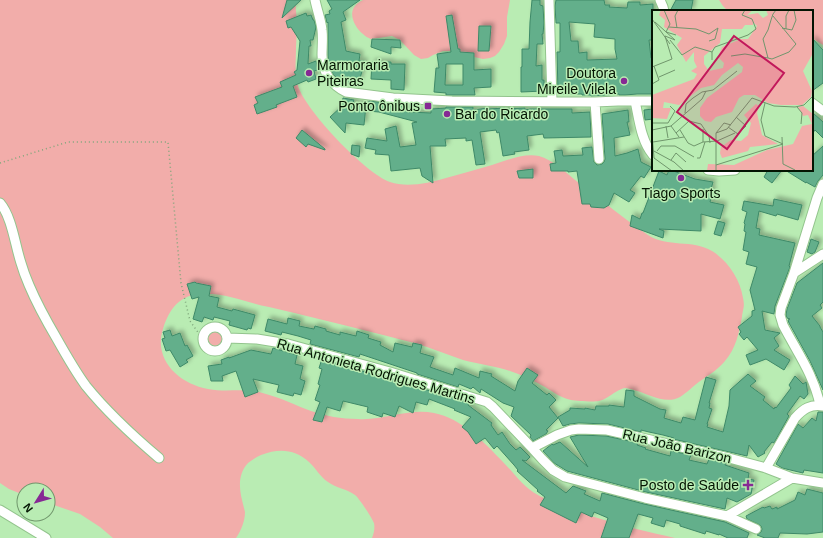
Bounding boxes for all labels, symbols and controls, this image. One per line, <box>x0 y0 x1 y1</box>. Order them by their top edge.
inset map <box>652 10 813 171</box>
place label: Marmoraria Piteiras <box>317 57 389 89</box>
place label: Doutora Mireile Vilela <box>537 65 616 97</box>
marker: Marmoraria Piteiras <box>304 68 314 78</box>
marker: Doutora Mireile Vilela <box>619 76 629 86</box>
place label: Ponto ônibus <box>338 98 420 114</box>
marker: Ponto ônibus <box>423 101 433 111</box>
place label: Bar do Ricardo <box>455 106 549 122</box>
marker: Bar do Ricardo <box>442 109 452 119</box>
marker: Tiago Sports <box>676 173 686 183</box>
place label: Tiago Sports <box>642 185 720 201</box>
street label: Rua Antonieta Rodrigues Martins <box>275 335 477 407</box>
street label: Rua João Barizon <box>621 426 733 466</box>
place label: Posto de Saúde <box>639 477 739 493</box>
marker: Posto de Saúde <box>742 479 754 491</box>
north arrow <box>16 482 56 522</box>
text: N <box>21 501 35 515</box>

